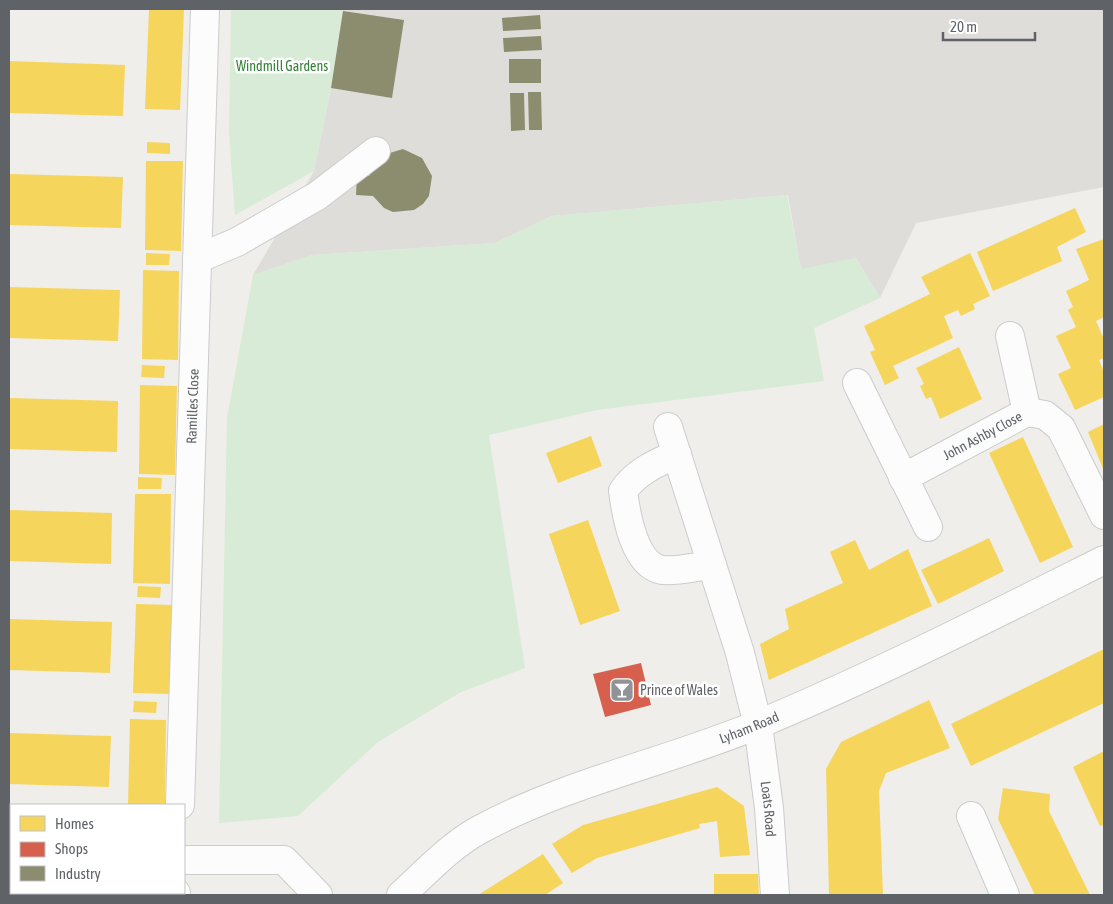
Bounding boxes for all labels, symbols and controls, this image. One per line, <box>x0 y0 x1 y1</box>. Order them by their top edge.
scale bar <box>943 10 1036 42</box>
text: 20 m <box>950 18 977 35</box>
park label: Windmill Gardens <box>236 58 328 74</box>
street label: Ramilles Close <box>183 368 202 444</box>
street label: John Ashby Close <box>940 408 1025 463</box>
bar icon: Prince of Wales <box>609 677 635 703</box>
place label: Prince of Wales <box>640 682 718 698</box>
street label: Lyham Road <box>717 708 781 747</box>
street label: Loats Road <box>757 780 779 837</box>
legend <box>10 804 185 894</box>
text: Homes <box>55 815 94 832</box>
text: Shops <box>55 840 88 857</box>
text: Industry <box>55 865 101 882</box>

